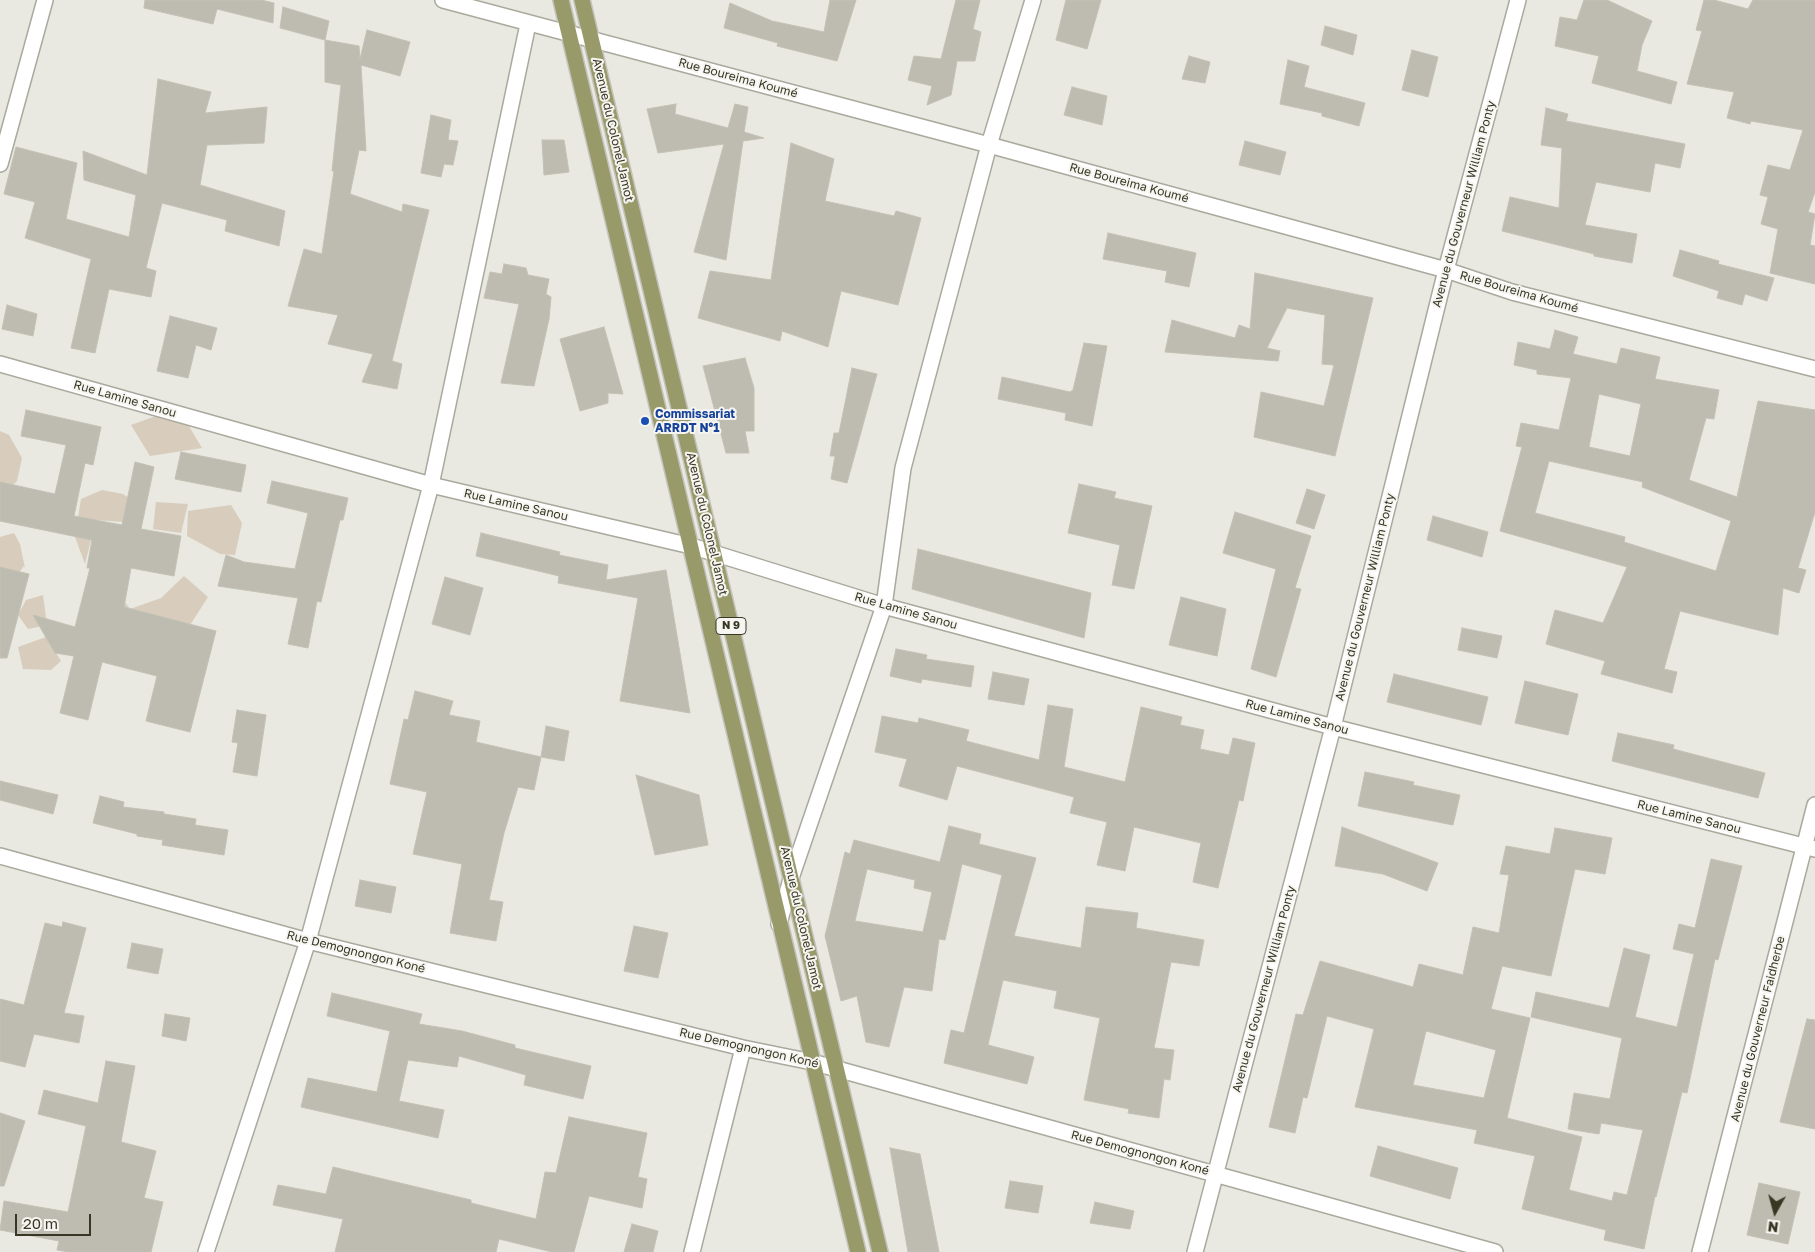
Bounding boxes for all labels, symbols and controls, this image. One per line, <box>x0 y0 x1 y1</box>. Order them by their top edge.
street label: Rue Boureima Koumé <box>677 55 799 101</box>
street label: Avenue du Colonel Jamot <box>590 57 636 203</box>
street label: Avenue du Gouverneur William Ponty <box>1429 99 1499 309</box>
street label: Rue Boureima Koumé <box>1068 160 1190 206</box>
street label: Rue Boureima Koumé <box>1458 268 1580 316</box>
street label: Rue Lamine Sanou <box>72 377 178 421</box>
place label: Commissariat ARRDT N°1 <box>655 407 735 435</box>
marker: Commissariat ARRDT N°1 <box>639 415 651 427</box>
street label: Avenue du Colonel Jamot <box>684 451 730 597</box>
street label: Rue Lamine Sanou <box>463 486 569 524</box>
street label: Avenue du Gouverneur William Ponty <box>1332 492 1398 702</box>
street label: Rue Lamine Sanou <box>853 589 959 633</box>
road number: N 9 <box>716 618 746 634</box>
street label: Rue Lamine Sanou <box>1244 696 1350 738</box>
street label: Rue Lamine Sanou <box>1636 797 1742 837</box>
street label: Avenue du Colonel Jamot <box>778 845 824 991</box>
street label: Avenue du Gouverneur William Ponty <box>1229 884 1299 1094</box>
street label: Rue Demognongon Koné <box>285 928 427 976</box>
street label: Avenue du Gouverneur Faidherbe <box>1728 935 1788 1123</box>
street label: Rue Demognongon Koné <box>678 1025 820 1071</box>
street label: Rue Demognongon Koné <box>1069 1128 1211 1178</box>
north arrow <box>1750 1187 1800 1237</box>
scale bar <box>18 1204 94 1236</box>
text: 20 m <box>23 1214 58 1232</box>
text: N <box>1767 1218 1779 1236</box>

